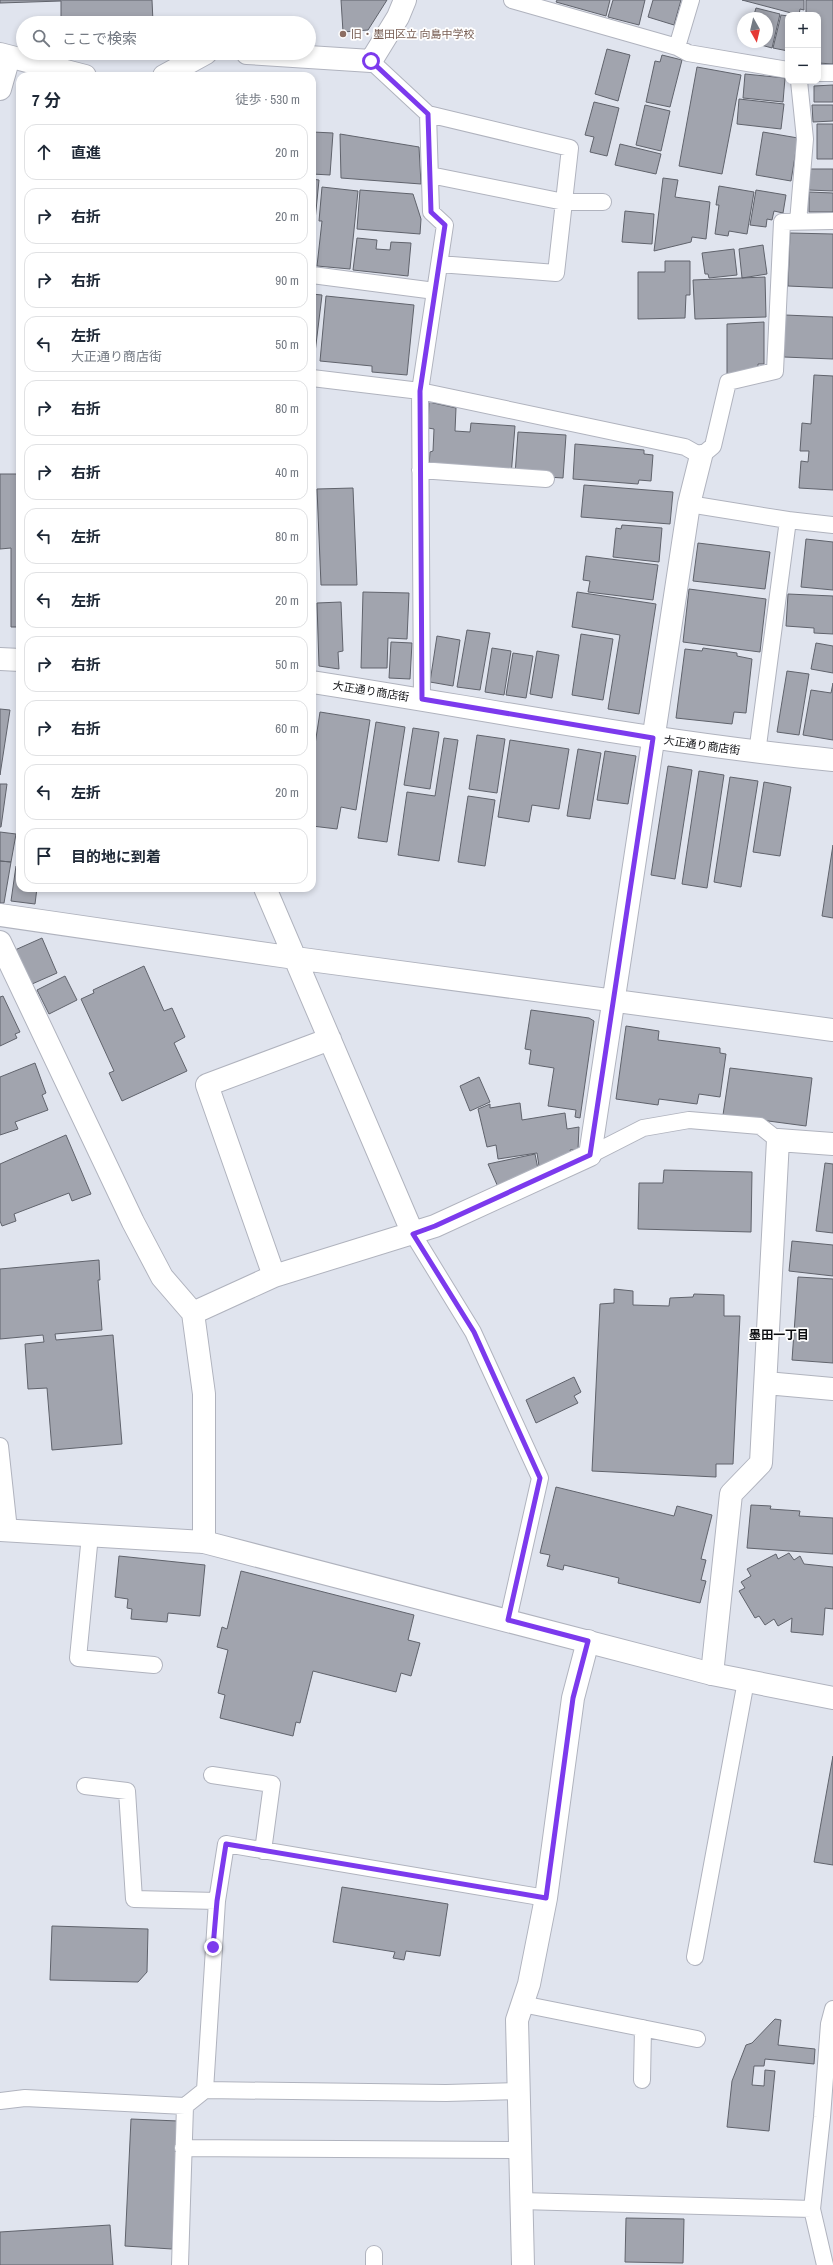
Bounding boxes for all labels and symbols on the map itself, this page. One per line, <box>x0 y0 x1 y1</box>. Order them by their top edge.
north arrow <box>737 12 773 48</box>
place label: 旧・墨田区立 向島中学校 <box>351 27 475 41</box>
marker: 旧・墨田区立 向島中学校 <box>338 29 348 39</box>
route start <box>362 52 380 70</box>
street label: 大正通り商店街 <box>332 678 410 704</box>
street label: 大正通り商店街 <box>663 733 741 757</box>
district label: 墨田一丁目 <box>749 1327 809 1343</box>
route end <box>204 1938 222 1956</box>

